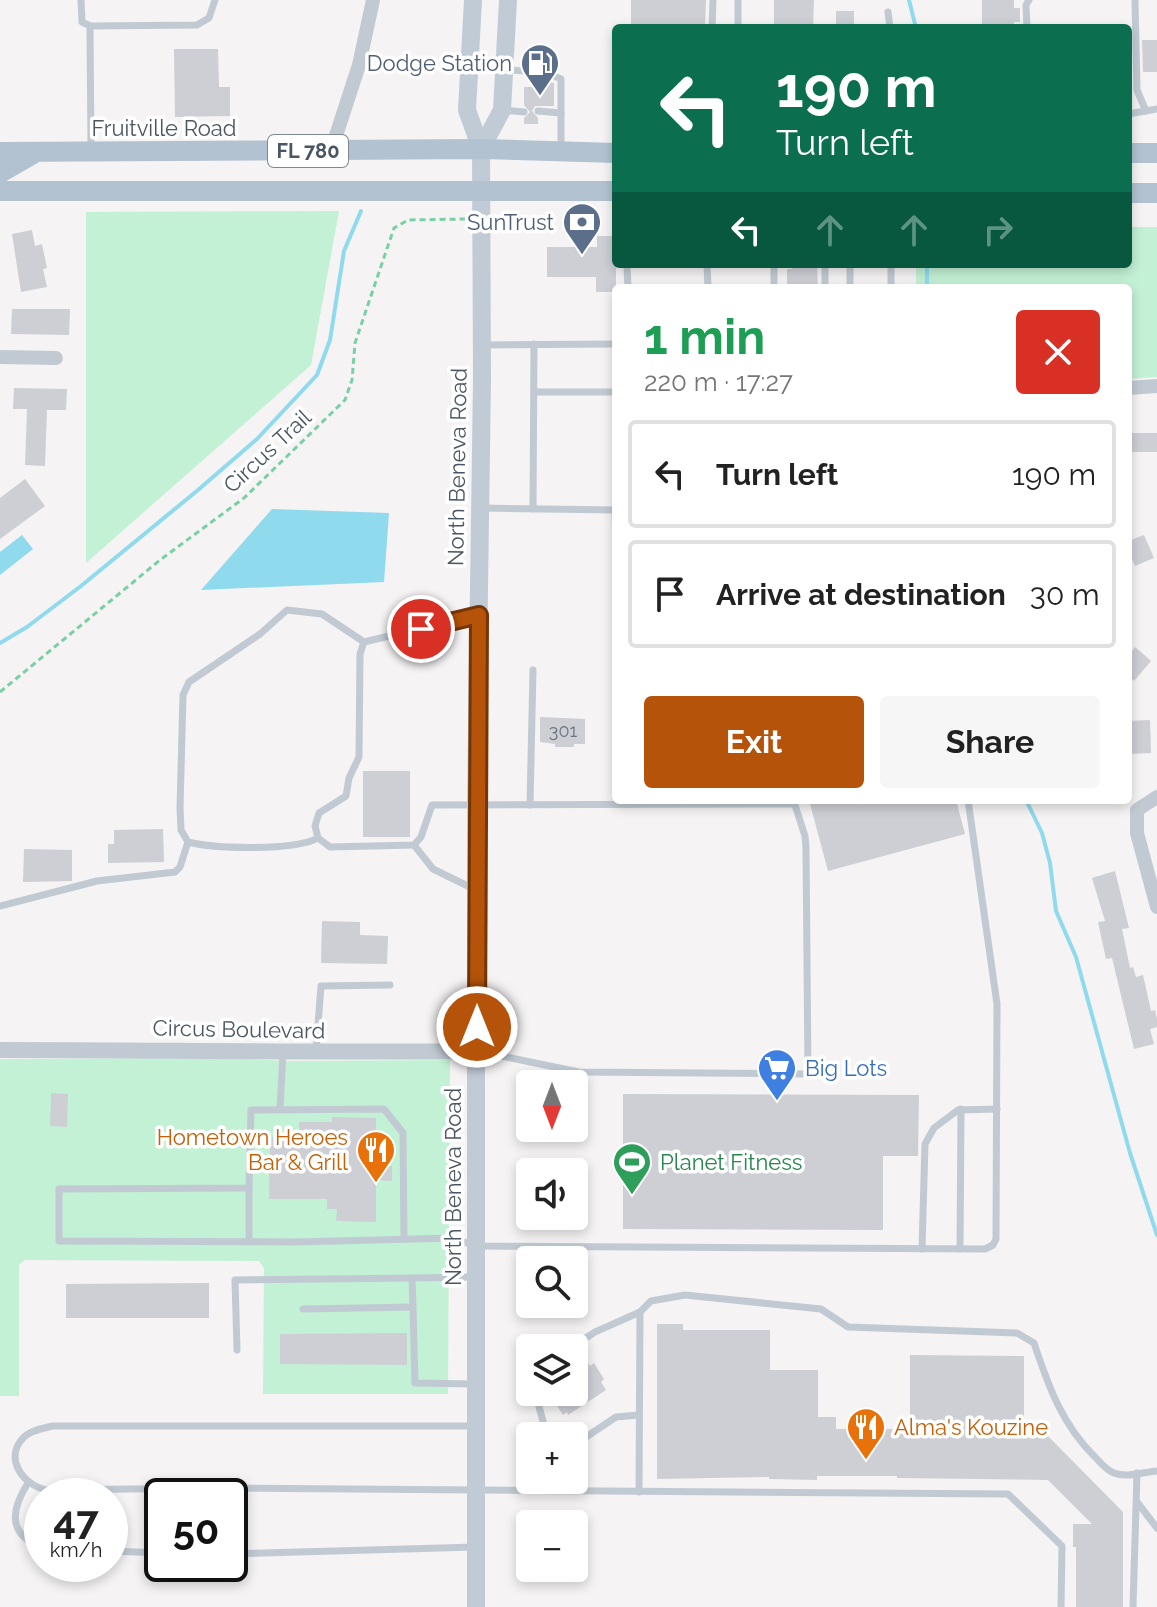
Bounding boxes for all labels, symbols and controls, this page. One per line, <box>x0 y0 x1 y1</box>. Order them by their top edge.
fuel station icon: Dodge Station <box>519 42 561 97</box>
place label: Dodge Station <box>367 50 512 76</box>
text: 190 m <box>776 54 937 120</box>
icon: left <box>644 56 748 160</box>
street label: Fruitville Road <box>92 115 236 141</box>
text: Turn left <box>776 121 914 163</box>
road number: FL 780 <box>268 135 348 167</box>
bank icon: SunTrust <box>561 201 603 256</box>
icon: left <box>724 208 768 252</box>
icon: ahead <box>808 208 852 252</box>
icon: ahead <box>892 208 936 252</box>
icon: right <box>976 208 1020 252</box>
place label: SunTrust <box>467 209 555 235</box>
text: 1 min <box>644 309 765 365</box>
button: close <box>1016 310 1100 394</box>
text: 220 m · 17:27 <box>644 367 793 397</box>
street label: North Beneva Road <box>442 368 472 566</box>
street label: Circus Trail <box>218 404 316 498</box>
icon: left <box>648 452 692 496</box>
text: Turn left <box>716 457 838 492</box>
text: 190 m <box>1012 457 1096 492</box>
icon: arrive <box>648 572 692 616</box>
text: Arrive at destination <box>716 577 1006 612</box>
text: 30 m <box>1030 577 1099 612</box>
pin <box>387 595 455 663</box>
icon: arrive <box>399 607 443 651</box>
button: Exit <box>644 696 864 788</box>
button: Share <box>880 696 1100 788</box>
house number: 301 <box>549 720 577 741</box>
position arrow <box>435 985 519 1069</box>
street label: Circus Boulevard <box>152 1014 326 1044</box>
supermarket icon: Big Lots <box>756 1047 798 1102</box>
place label: Big Lots <box>805 1055 887 1081</box>
north arrow <box>516 1070 588 1142</box>
map controls <box>516 1070 588 1582</box>
street label: North Beneva Road <box>440 1088 466 1286</box>
place label: Hometown Heroes Bar & Grill <box>157 1124 348 1175</box>
restaurant icon: Hometown Heroes Bar & Grill <box>355 1129 397 1184</box>
sports icon: Planet Fitness <box>611 1141 653 1196</box>
place label: Planet Fitness <box>660 1149 802 1175</box>
button: sound <box>516 1158 588 1230</box>
button: search <box>516 1246 588 1318</box>
button: layers <box>516 1334 588 1406</box>
restaurant icon: Alma's Kouzine <box>845 1406 887 1461</box>
place label: Alma's Kouzine <box>894 1414 1048 1440</box>
button: + <box>516 1422 588 1494</box>
speed limit sign: 50 <box>144 1478 248 1582</box>
text: 47 <box>53 1496 99 1543</box>
button: − <box>516 1510 588 1582</box>
text: km/h <box>50 1538 102 1562</box>

